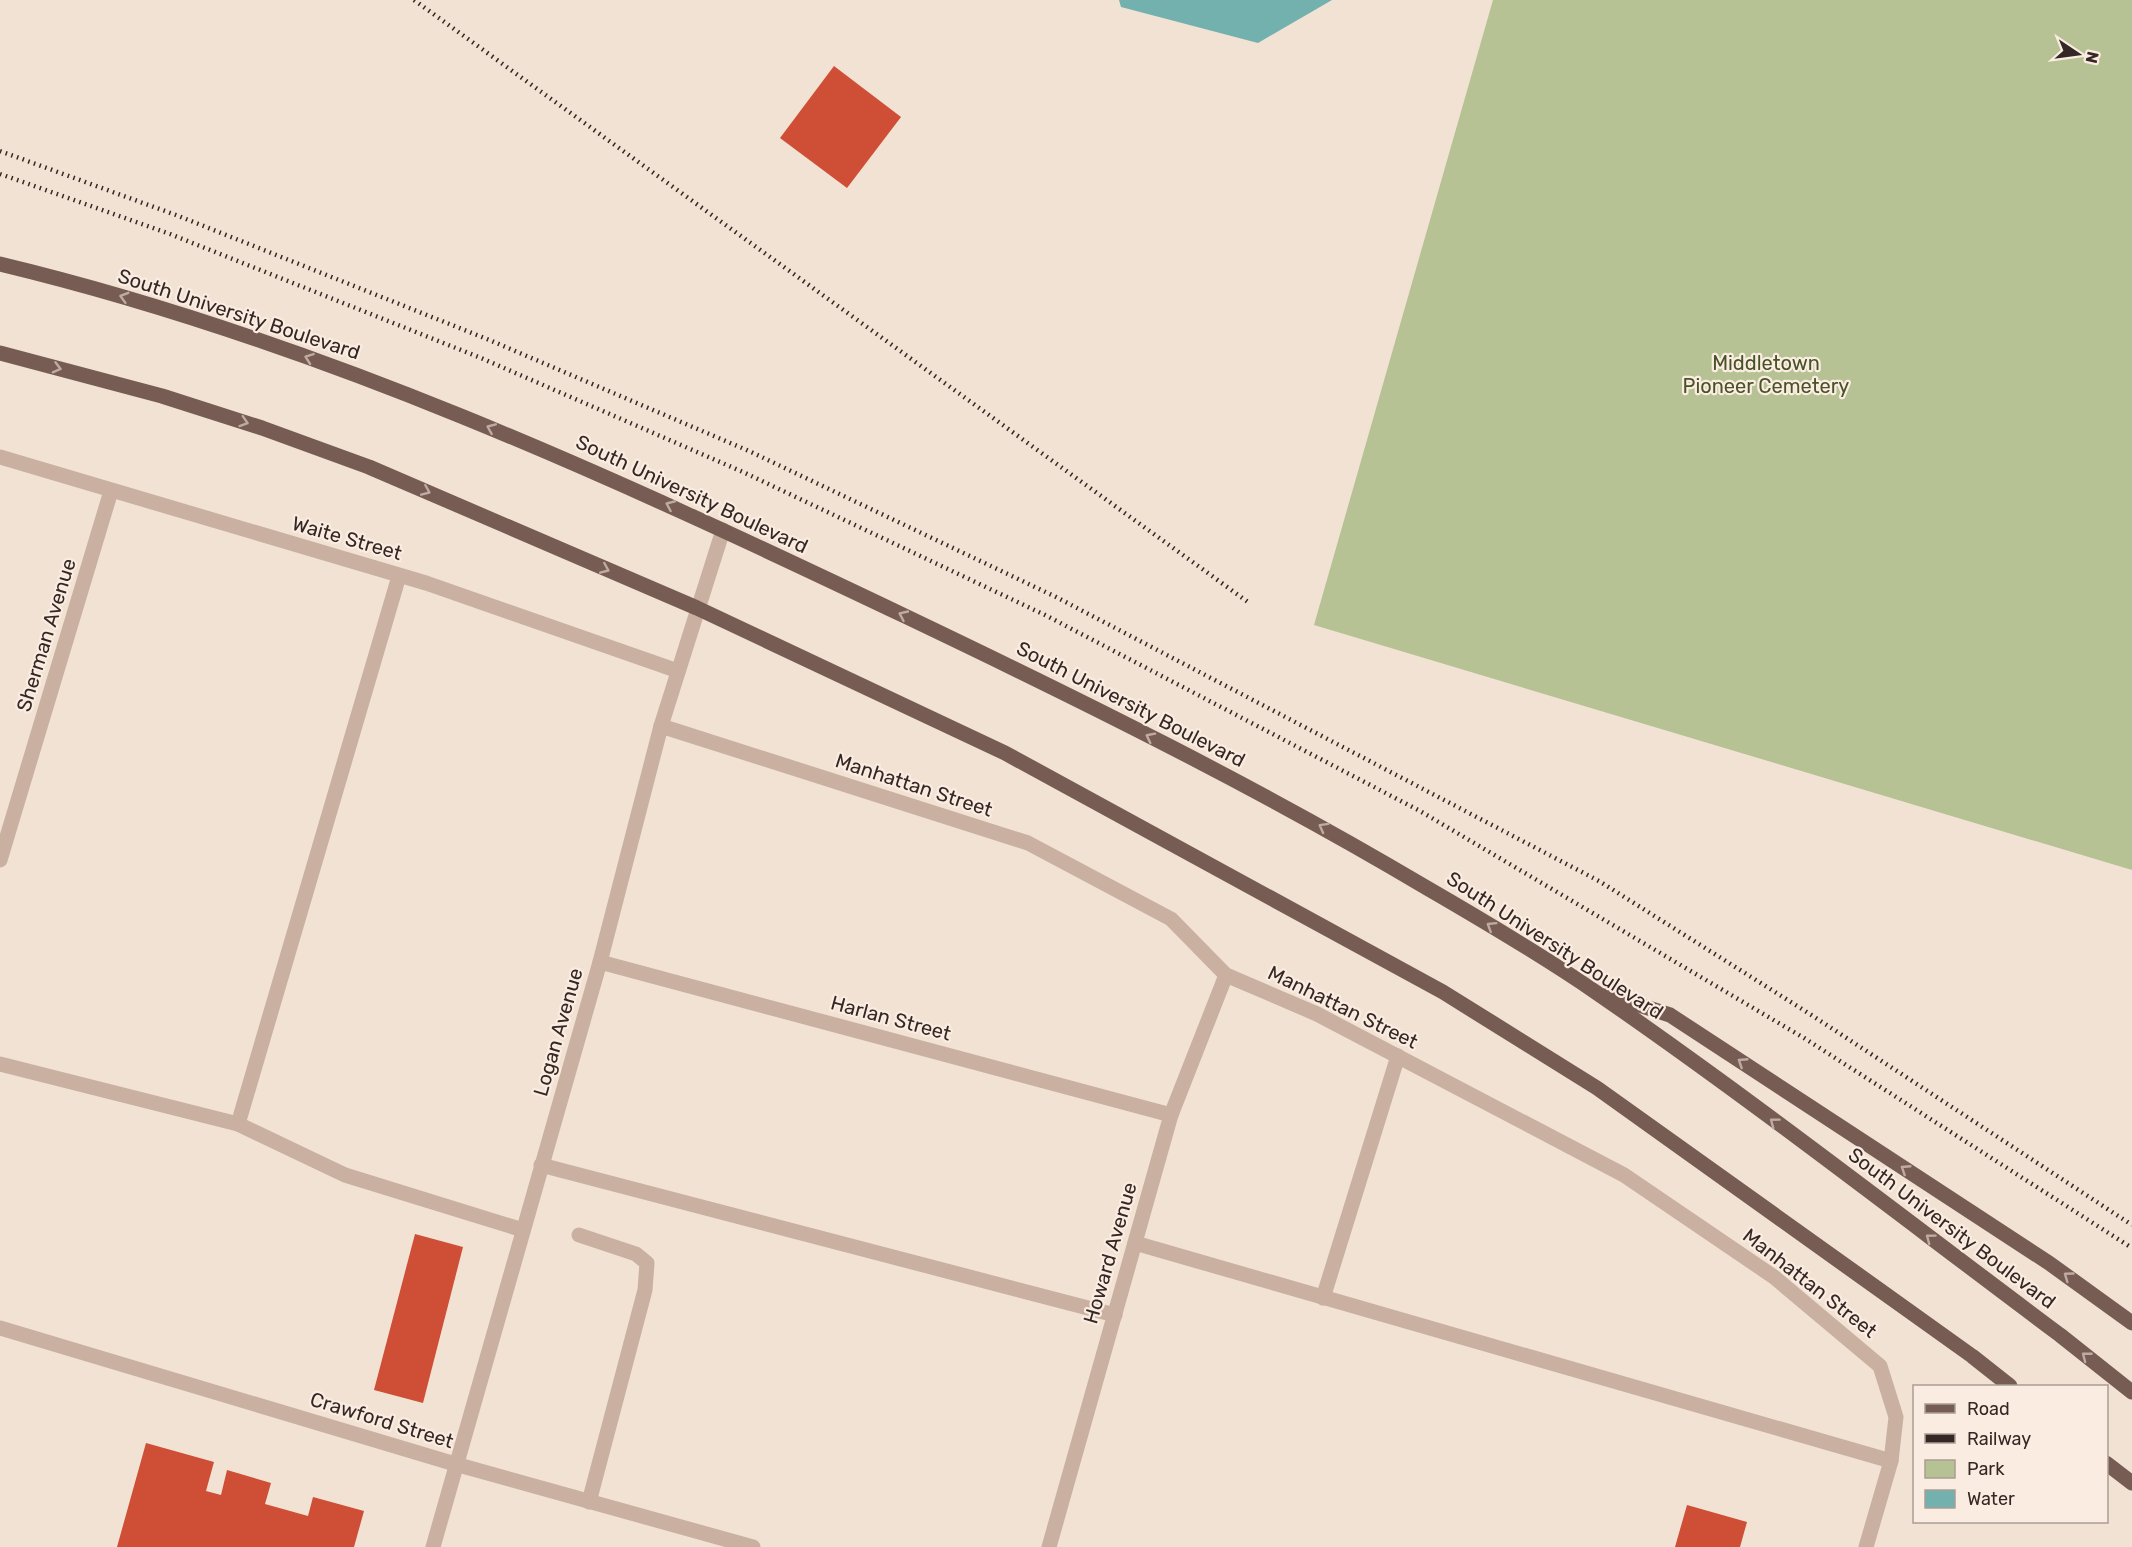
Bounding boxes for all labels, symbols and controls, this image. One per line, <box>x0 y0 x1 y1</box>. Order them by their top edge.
north arrow <box>2048 24 2108 84</box>
text: N <box>2082 50 2103 65</box>
street label: South University Boulevard <box>115 263 363 365</box>
one-way arrow <box>119 292 130 304</box>
park label: Middletown Pioneer Cemetery <box>1683 351 1849 398</box>
one-way arrow <box>304 353 315 365</box>
one-way arrow <box>51 361 61 374</box>
one-way arrow <box>238 415 249 427</box>
one-way arrow <box>487 423 498 435</box>
street label: South University Boulevard <box>572 430 812 558</box>
one-way arrow <box>420 484 431 496</box>
one-way arrow <box>666 501 677 513</box>
street label: Waite Street <box>289 511 405 565</box>
street label: Sherman Avenue <box>11 556 81 714</box>
one-way arrow <box>599 562 610 574</box>
one-way arrow <box>898 610 909 622</box>
street label: South University Boulevard <box>1013 636 1249 772</box>
one-way arrow <box>1146 732 1157 744</box>
street label: Manhattan Street <box>832 748 996 822</box>
one-way arrow <box>1319 823 1329 834</box>
street label: South University Boulevard <box>1442 866 1668 1024</box>
one-way arrow <box>1487 922 1498 933</box>
street label: Manhattan Street <box>1264 960 1422 1054</box>
street label: Logan Avenue <box>528 965 588 1099</box>
street label: Harlan Street <box>828 990 954 1046</box>
one-way arrow <box>1738 1058 1749 1069</box>
one-way arrow <box>1770 1118 1781 1129</box>
street label: South University Boulevard <box>1844 1142 2060 1314</box>
one-way arrow <box>1901 1164 1911 1176</box>
street label: Howard Avenue <box>1078 1180 1142 1326</box>
street label: Manhattan Street <box>1738 1223 1882 1343</box>
one-way arrow <box>1926 1235 1937 1246</box>
one-way arrow <box>2063 1273 2074 1284</box>
one-way arrow <box>2082 1352 2093 1363</box>
legend <box>1913 1385 2108 1523</box>
street label: Crawford Street <box>307 1387 457 1453</box>
text: Road <box>1967 1398 2010 1420</box>
text: Railway <box>1967 1428 2031 1450</box>
text: Park <box>1967 1458 2005 1480</box>
text: Water <box>1967 1488 2015 1510</box>

